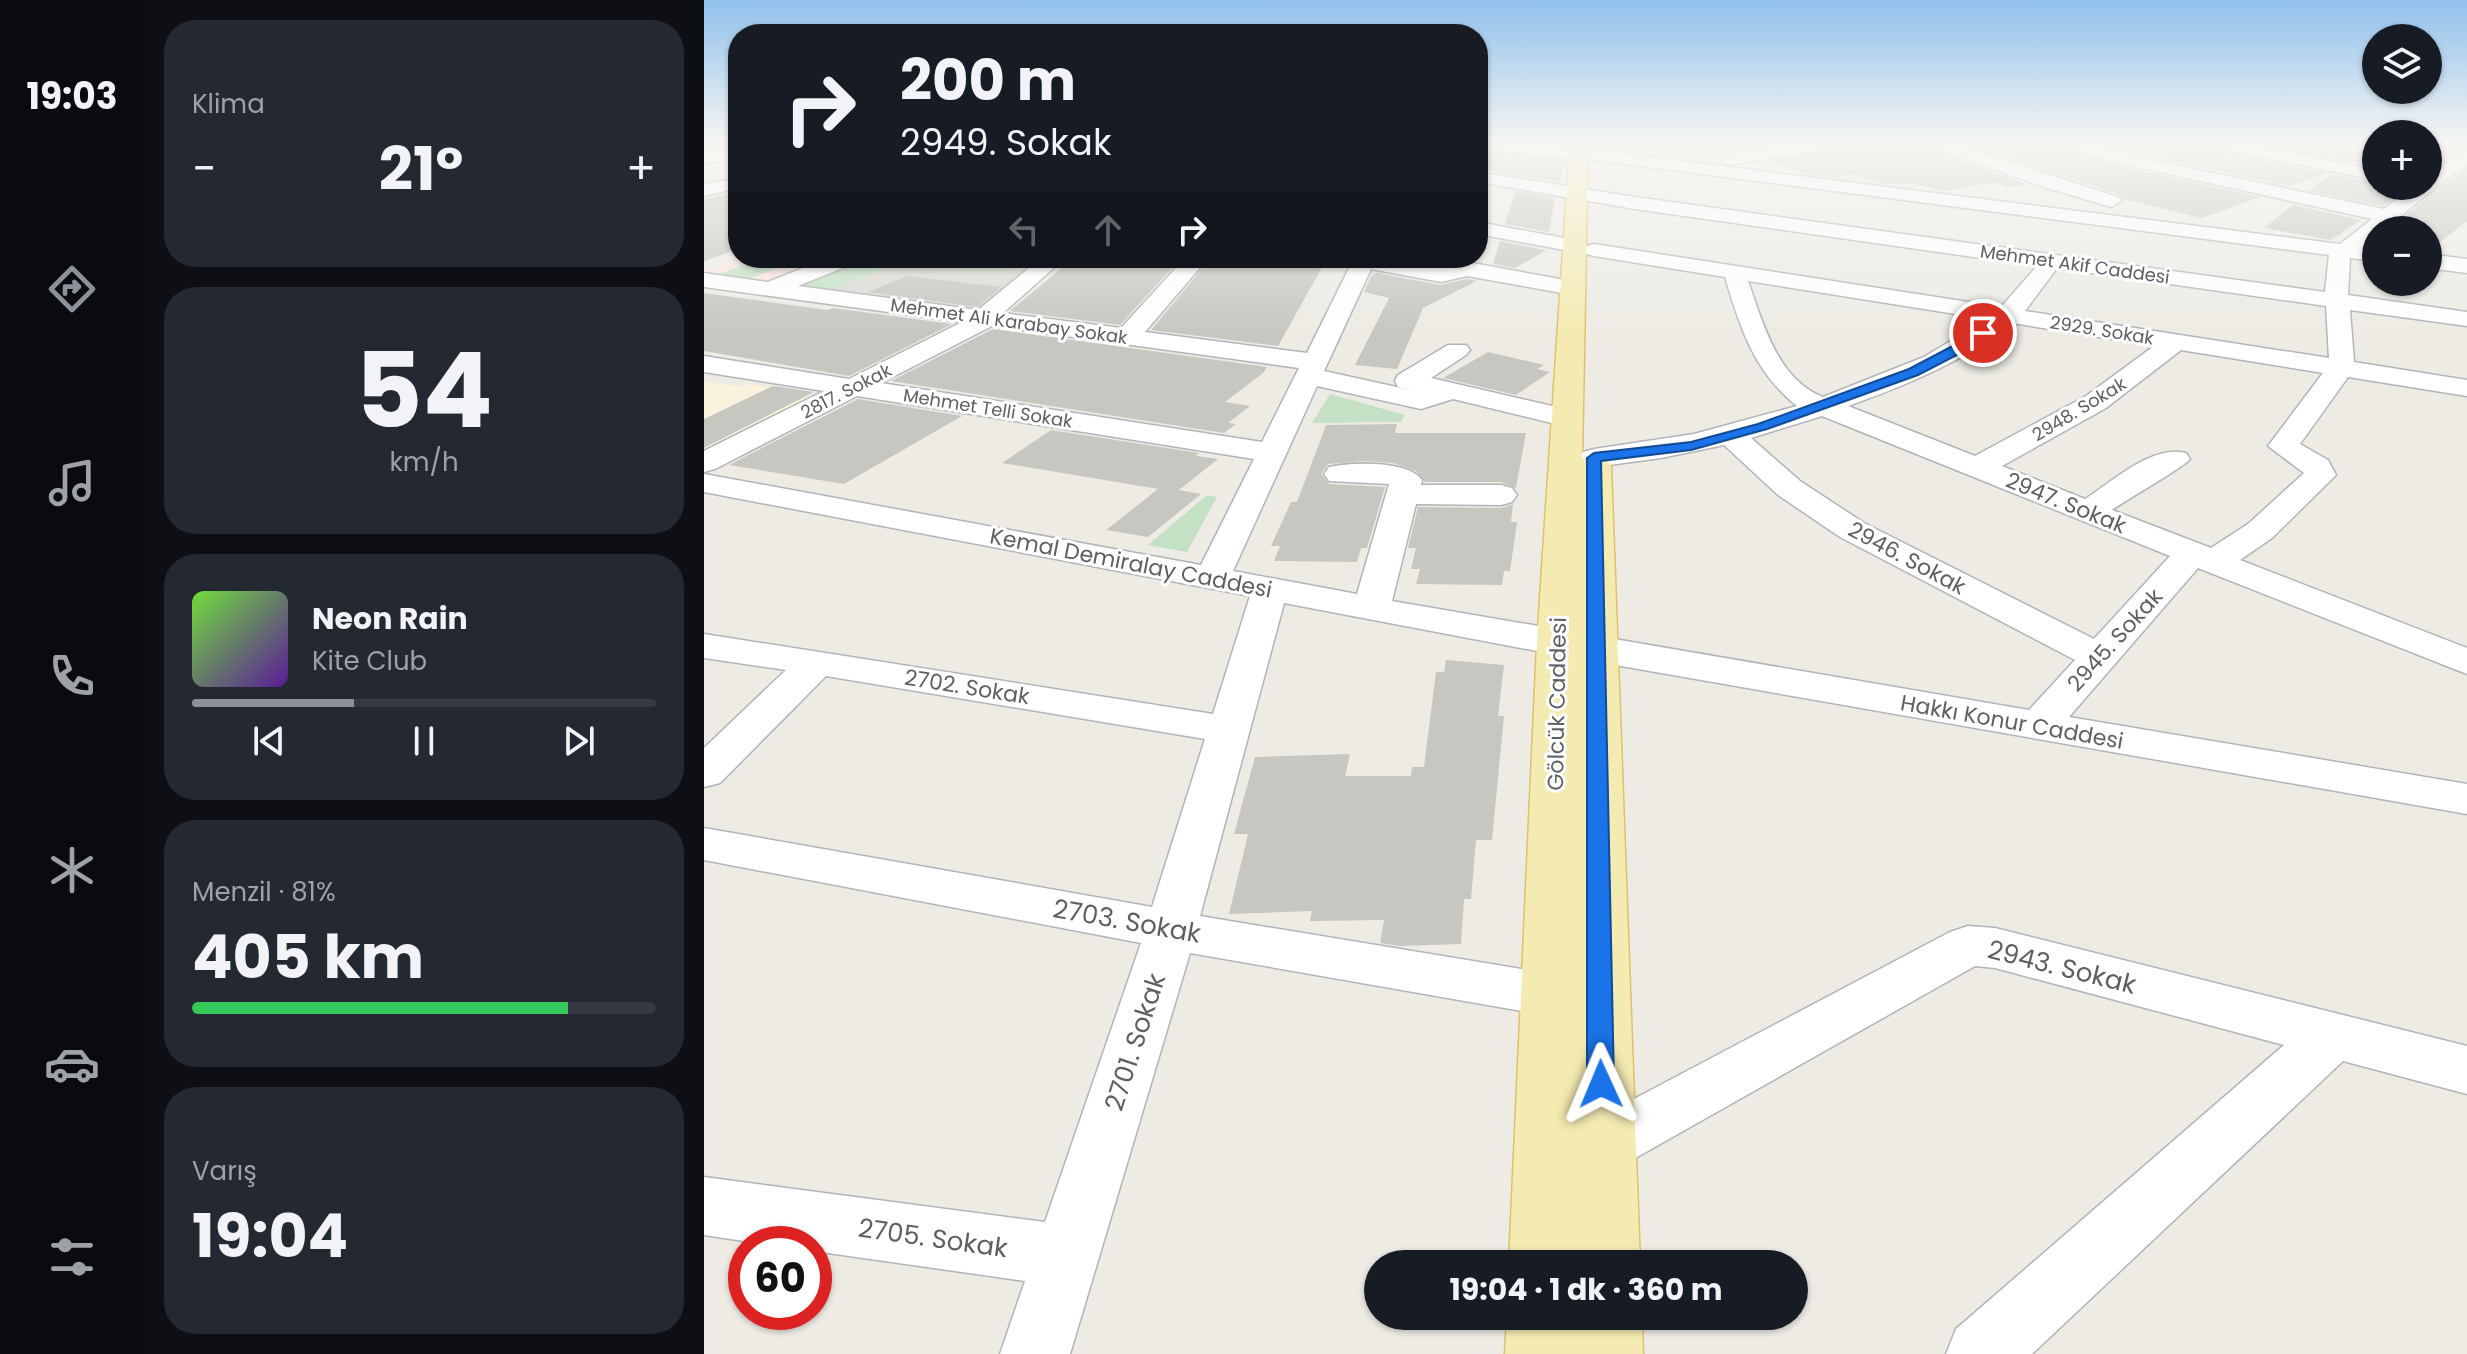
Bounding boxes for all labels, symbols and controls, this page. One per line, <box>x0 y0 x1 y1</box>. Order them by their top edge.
map controls <box>2362 24 2442 296</box>
button: layers <box>2362 24 2442 104</box>
text: 200 m <box>900 41 1076 120</box>
icon: right <box>768 56 872 160</box>
text: 19:03 <box>26 71 118 122</box>
text: Klima <box>192 86 265 122</box>
text: 2949. Sokak <box>900 117 1111 168</box>
button: + <box>2362 120 2442 200</box>
text: 21° <box>379 127 463 211</box>
text: − <box>192 138 216 199</box>
text: + <box>626 138 656 199</box>
icon: left <box>1002 208 1046 252</box>
icon: ahead <box>1086 208 1130 252</box>
icon: right <box>1170 208 1214 252</box>
button: − <box>2362 216 2442 296</box>
street label: Mehmet Akif Caddesi <box>1979 238 2171 290</box>
icon: directions <box>44 261 100 317</box>
street label: Mehmet Ali Karabay Sokak <box>889 292 1130 350</box>
pin <box>1949 299 2017 367</box>
street label: 2929. Sokak <box>2048 309 2156 351</box>
icon: arrive <box>1961 311 2005 355</box>
text: 54 <box>355 318 493 463</box>
street label: 2817. Sokak <box>796 357 896 425</box>
street label: 2948. Sokak <box>2027 371 2131 447</box>
street label: Mehmet Telli Sokak <box>902 382 1075 434</box>
text: km/h <box>389 444 459 480</box>
icon: music <box>44 455 100 511</box>
street label: 2947. Sokak <box>2001 465 2131 541</box>
street label: 2946. Sokak <box>1843 514 1972 602</box>
street label: Kemal Demiralay Caddesi <box>987 520 1275 606</box>
street label: 2945. Sokak <box>2060 581 2170 698</box>
text: Neon Rain <box>312 597 468 640</box>
street label: Gölcük Caddesi <box>1540 617 1574 791</box>
text: Kite Club <box>312 643 427 679</box>
icon: phone <box>44 648 100 704</box>
street label: 2702. Sokak <box>902 662 1032 712</box>
street label: Hakkı Konur Caddesi <box>1898 687 2126 757</box>
icon: previous <box>247 719 291 763</box>
icon: pause <box>402 719 446 763</box>
icon: next <box>557 719 601 763</box>
icon: climate <box>44 842 100 898</box>
text: Menzil · 81% <box>192 874 336 910</box>
street label: 2703. Sokak <box>1050 890 1204 952</box>
text: 405 km <box>192 915 424 999</box>
street label: 2943. Sokak <box>1984 931 2141 1003</box>
street label: 2701. Sokak <box>1096 968 1174 1115</box>
icon: car <box>44 1036 100 1092</box>
position arrow <box>1559 1042 1643 1126</box>
text: Varış <box>192 1153 257 1189</box>
text: 19:04 <box>192 1194 348 1278</box>
street label: 2705. Sokak <box>856 1210 1011 1266</box>
speed limit sign: 60 <box>728 1226 832 1330</box>
icon: filters <box>44 1229 100 1285</box>
text: 19:04 · 1 dk · 360 m <box>1450 1268 1723 1311</box>

